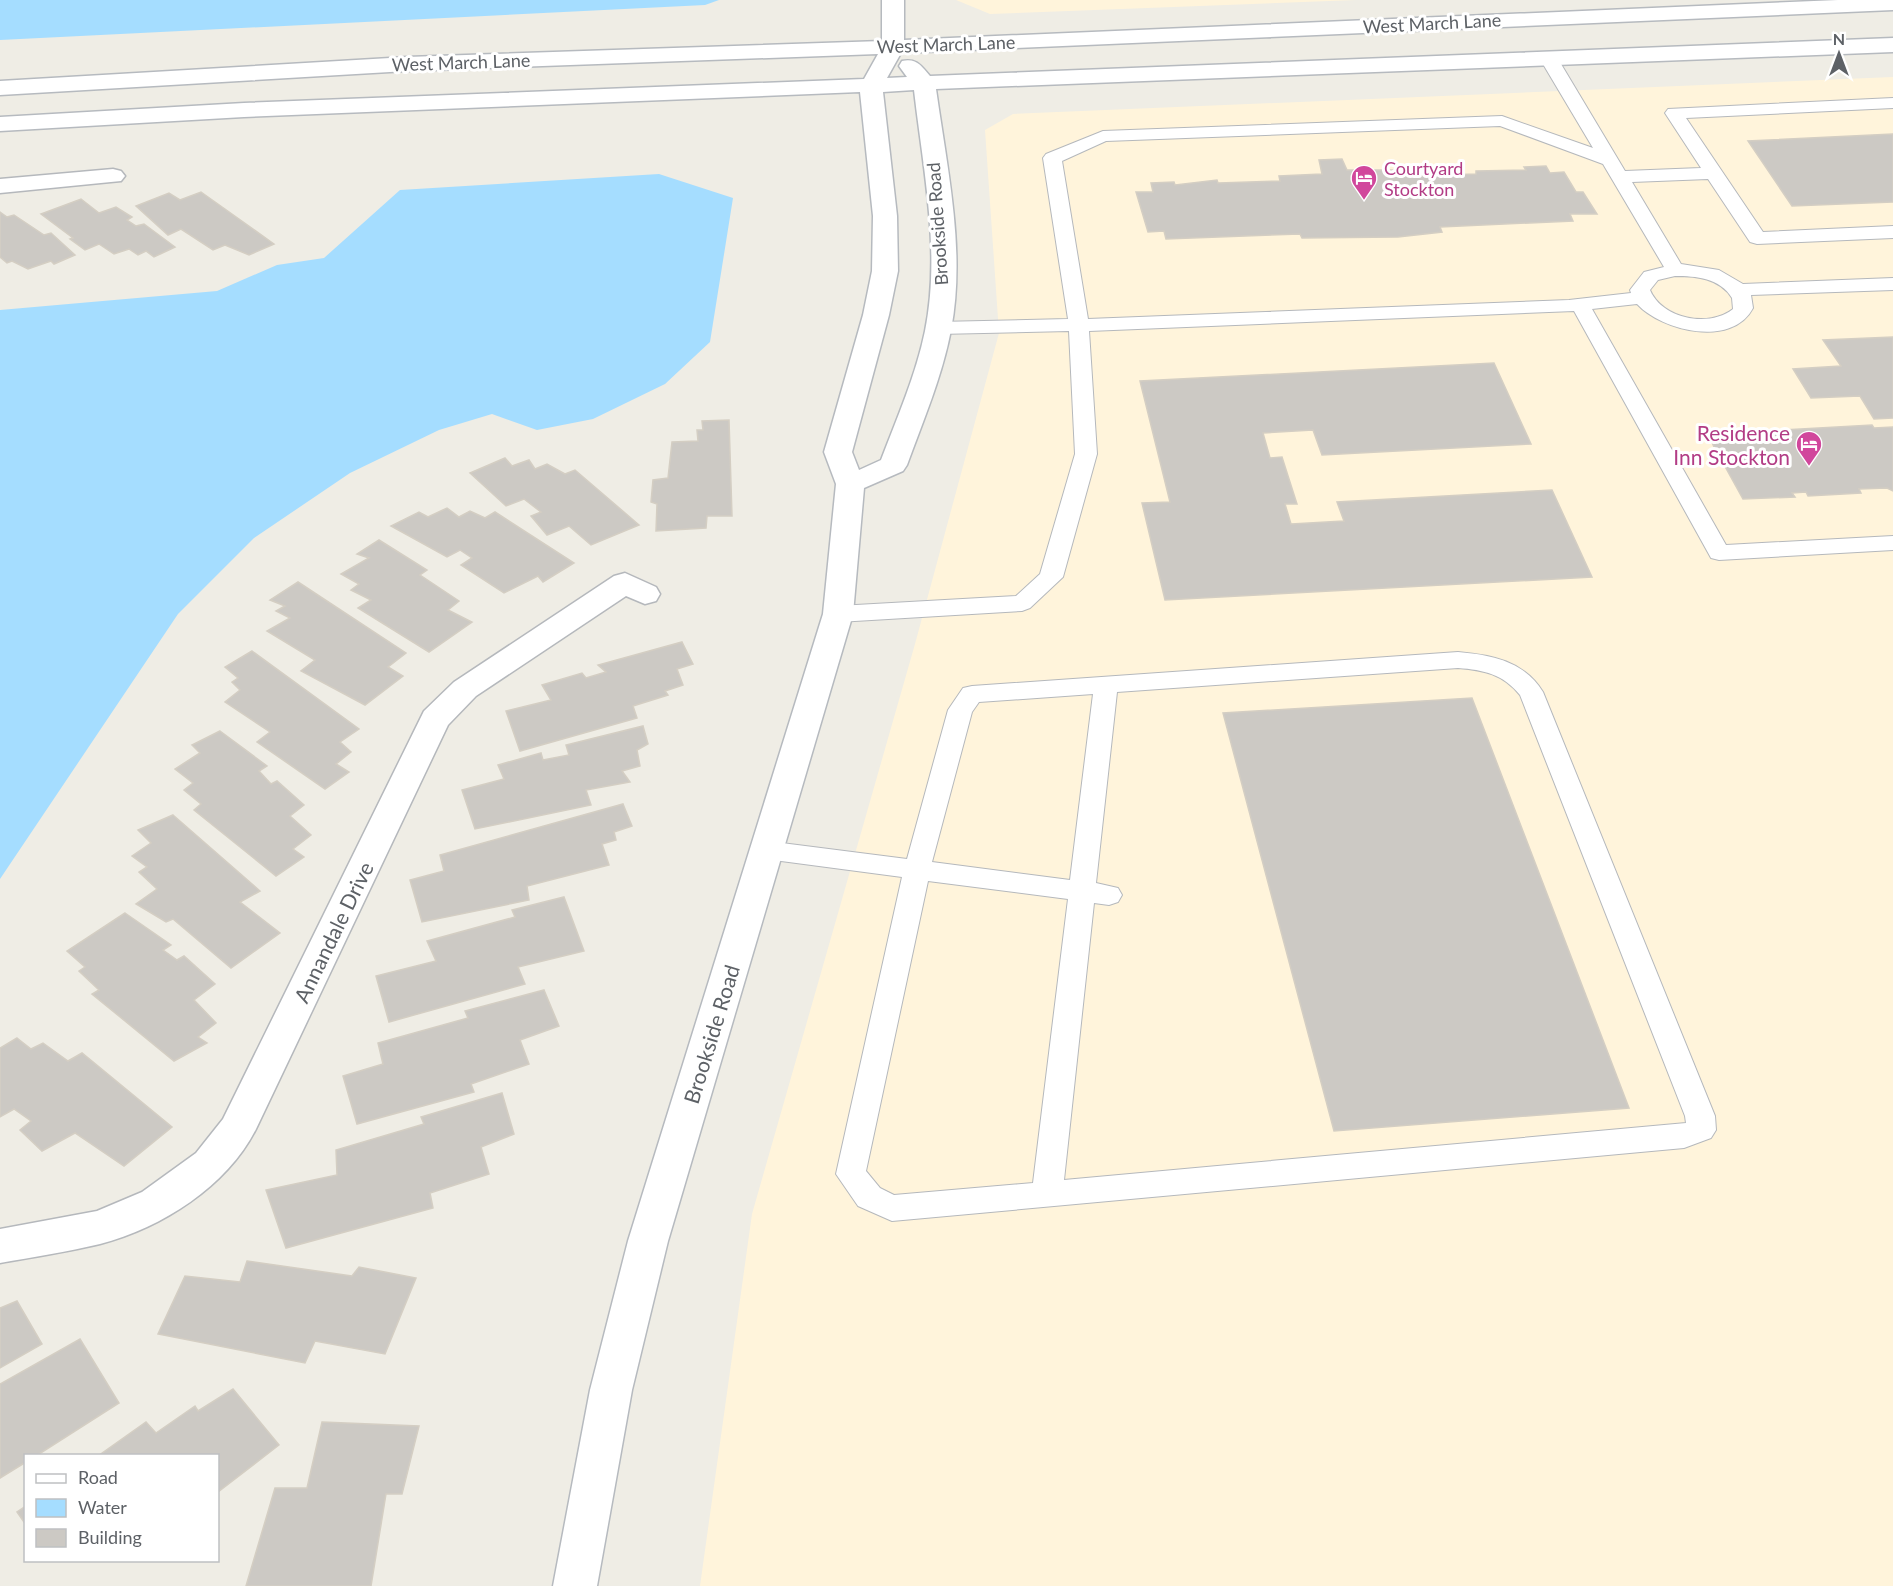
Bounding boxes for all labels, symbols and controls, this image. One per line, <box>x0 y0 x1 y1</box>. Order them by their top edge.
street label: West March Lane <box>1362 8 1502 38</box>
north arrow <box>1809 24 1869 84</box>
text: N <box>1833 29 1845 48</box>
street label: West March Lane <box>876 31 1016 57</box>
street label: West March Lane <box>391 49 531 75</box>
place label: Courtyard Stockton <box>1384 157 1463 200</box>
street label: Brookside Road <box>922 162 952 286</box>
hotel icon: Courtyard Stockton <box>1349 163 1379 201</box>
place label: Residence Inn Stockton <box>1673 420 1790 469</box>
hotel icon: Residence Inn Stockton <box>1794 429 1824 467</box>
street label: Annandale Drive <box>288 858 378 1006</box>
street label: Brookside Road <box>678 961 744 1107</box>
legend <box>24 1454 219 1562</box>
text: Road <box>78 1466 118 1488</box>
text: Water <box>78 1496 127 1518</box>
text: Building <box>78 1526 142 1548</box>

